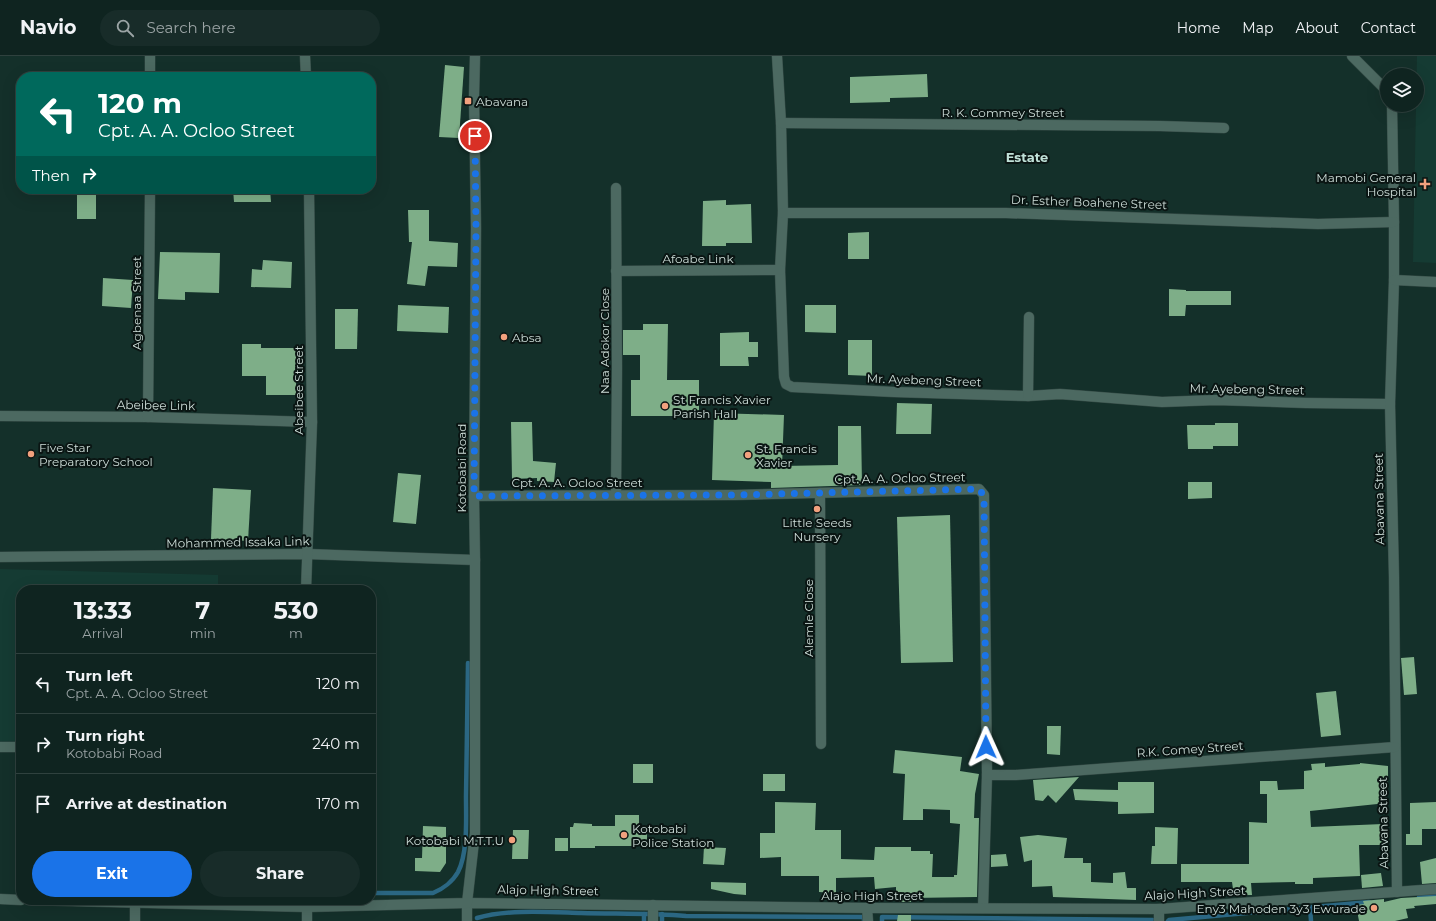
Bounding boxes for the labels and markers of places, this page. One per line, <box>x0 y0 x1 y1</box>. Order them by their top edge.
place label: Abavana <box>476 94 528 109</box>
marker: Abavana <box>463 96 473 106</box>
pin <box>458 119 492 153</box>
place label: Mamobi General Hospital <box>1316 170 1416 199</box>
marker: Mamobi General Hospital <box>1419 178 1431 190</box>
place label: Absa <box>512 330 542 345</box>
marker: Absa <box>499 332 509 342</box>
place label: St Francis Xavier Parish Hall <box>673 392 771 421</box>
marker: St Francis Xavier Parish Hall <box>660 401 670 411</box>
place label: Five Star Preparatory School <box>39 440 153 469</box>
place label: St. Francis Xavier <box>756 441 817 470</box>
marker: Five Star Preparatory School <box>26 449 36 459</box>
marker: St. Francis Xavier <box>743 450 753 460</box>
marker: Little Seeds Nursery <box>812 504 822 514</box>
place label: Little Seeds Nursery <box>782 515 852 544</box>
place label: Kotobabi Police Station <box>632 821 714 850</box>
marker: Kotobabi Police Station <box>619 830 629 840</box>
place label: Kotobabi M.T.T.U <box>406 833 504 848</box>
marker: Kotobabi M.T.T.U <box>507 835 517 845</box>
place label: Eny3 Mahoden 3y3 Ewurade <box>1196 901 1366 916</box>
marker: Eny3 Mahoden 3y3 Ewurade <box>1369 903 1379 913</box>

